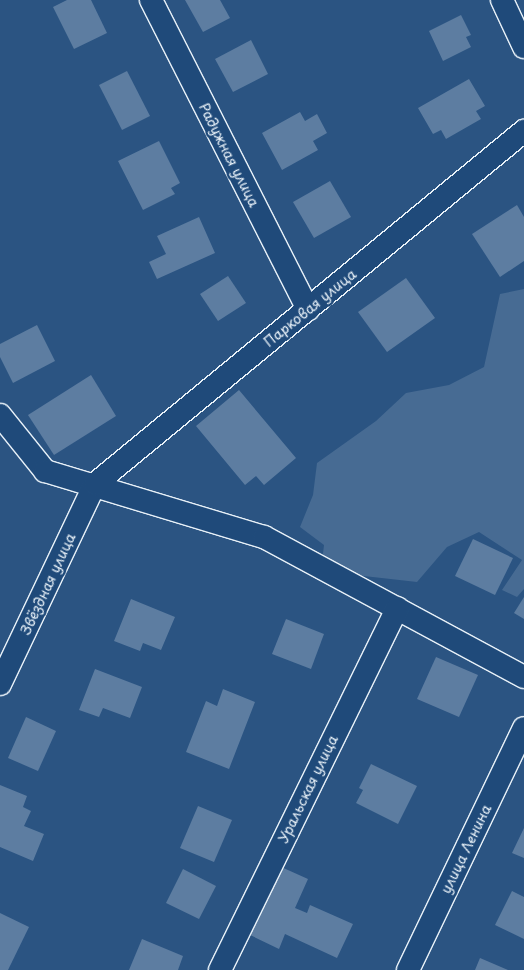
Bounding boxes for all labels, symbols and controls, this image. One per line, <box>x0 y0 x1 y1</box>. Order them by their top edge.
street label: Радужная улица <box>195 100 263 210</box>
street label: Парковая улица <box>260 265 360 351</box>
street label: Звёздная улица <box>17 530 79 638</box>
street label: Уральская улица <box>274 732 342 846</box>
street label: улица Ленина <box>437 801 495 897</box>

